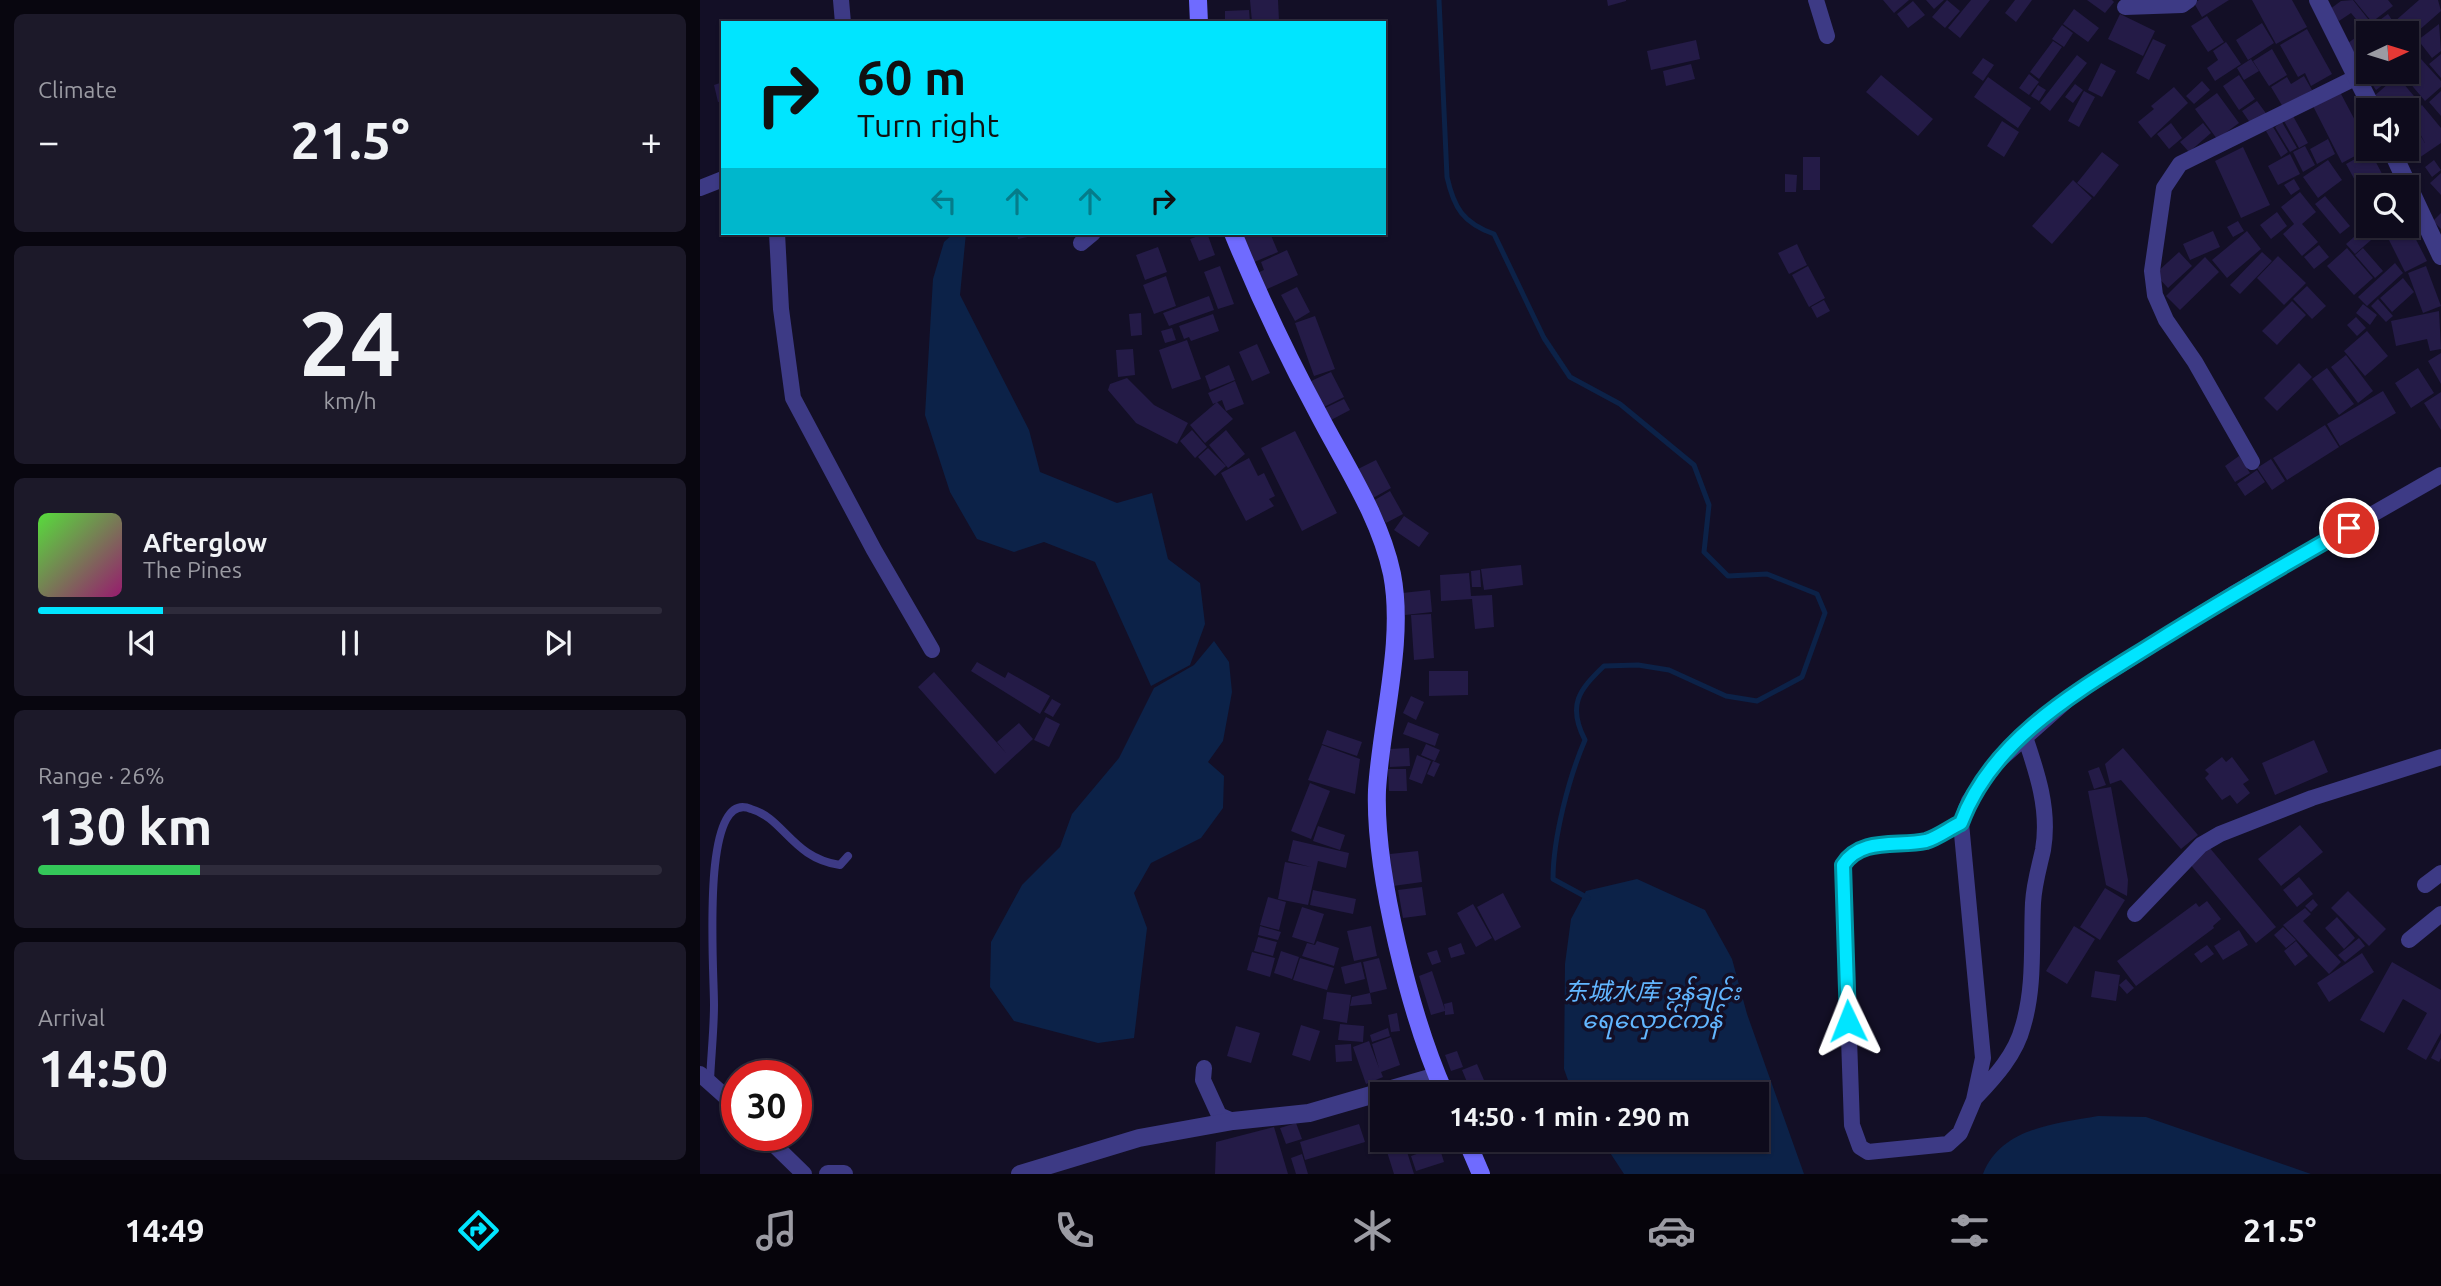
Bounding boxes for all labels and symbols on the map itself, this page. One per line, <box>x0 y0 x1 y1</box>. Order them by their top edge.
north arrow <box>2356 21 2418 84</box>
pin <box>2319 498 2379 558</box>
water label: 东城水库 ဒွန်ချင်း ရေလှောင်ကန် <box>1564 975 1742 1040</box>
position arrow <box>1811 984 1885 1058</box>
speed limit sign: 30 <box>721 1060 812 1151</box>

